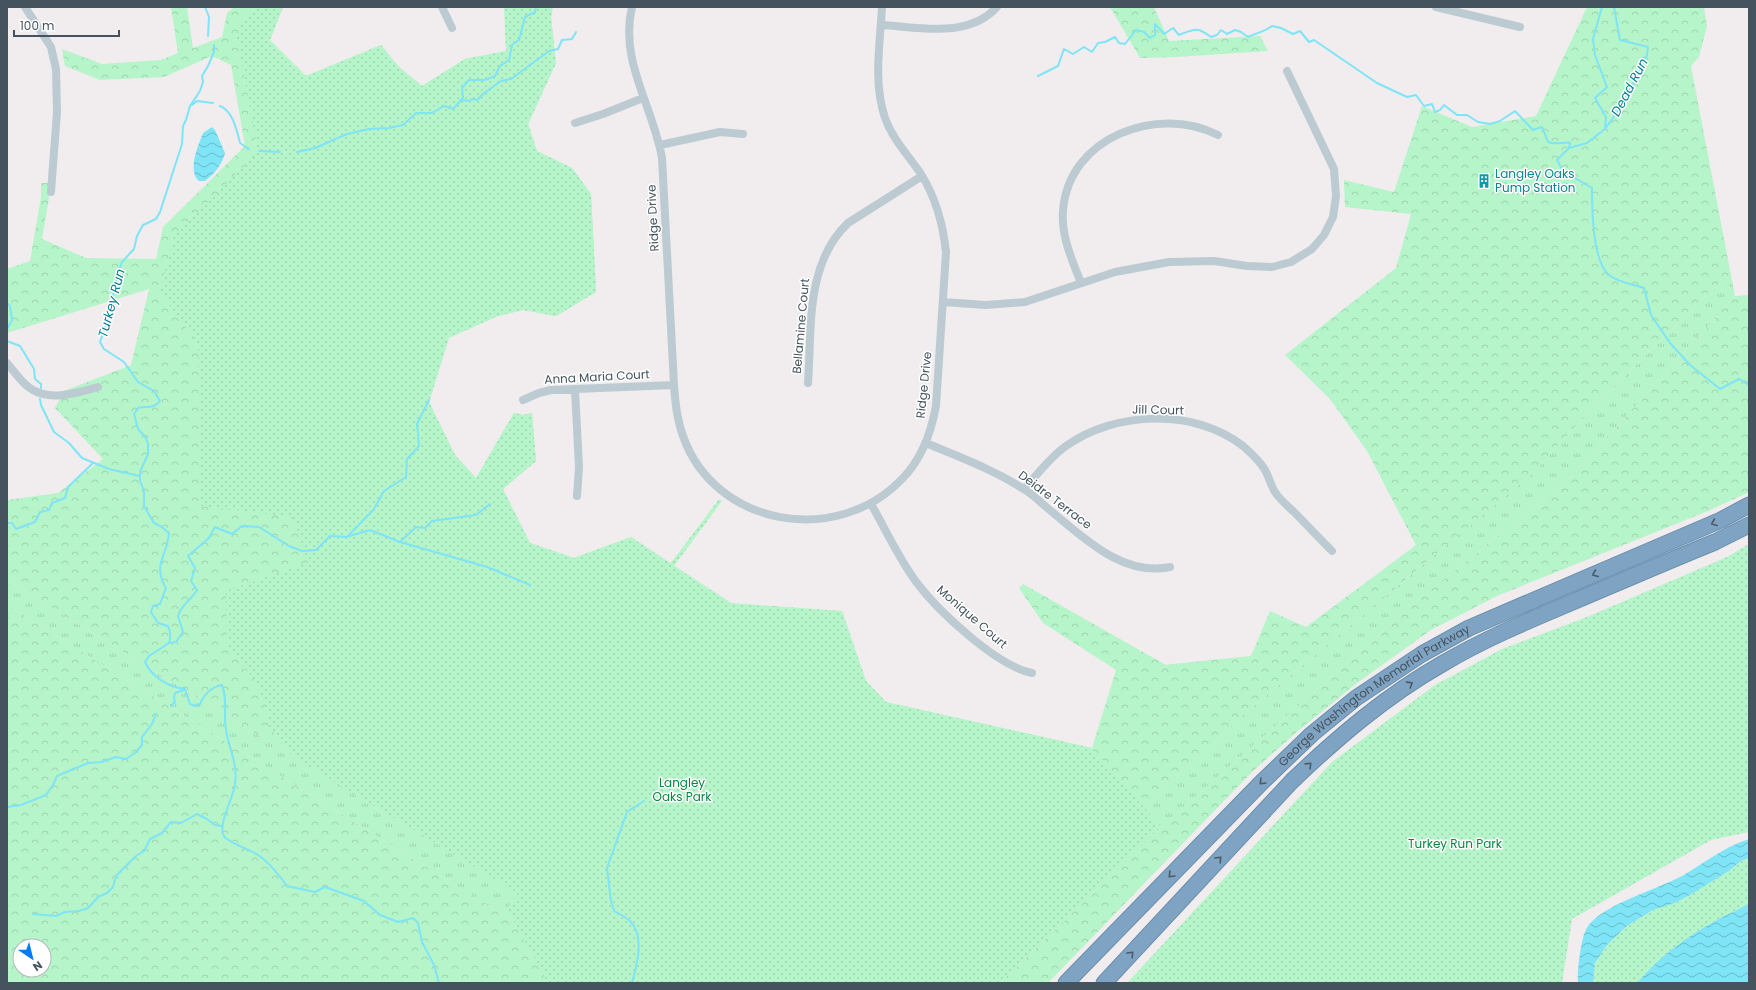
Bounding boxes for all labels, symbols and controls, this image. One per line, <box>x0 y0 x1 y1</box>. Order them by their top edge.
scale bar <box>14 12 119 38</box>
text: 100 m <box>20 17 54 34</box>
water label: Dead Run <box>1606 55 1653 120</box>
place label: Langley Oaks Pump Station <box>1495 165 1576 196</box>
building icon: Langley Oaks Pump Station <box>1476 173 1492 189</box>
street label: Ridge Drive <box>642 184 663 252</box>
water label: Turkey Run <box>93 267 130 340</box>
street label: Bellamine Court <box>788 277 813 374</box>
street label: Ridge Drive <box>912 351 935 419</box>
street label: Anna Maria Court <box>544 365 650 388</box>
street label: Jill Court <box>1132 401 1184 418</box>
street label: Deidre Terrace <box>1015 466 1095 533</box>
one-way arrow <box>1711 518 1719 526</box>
one-way arrow <box>1591 569 1598 577</box>
street label: Monique Court <box>933 581 1011 652</box>
street label: George Washington Memorial Parkway <box>1274 620 1473 770</box>
one-way arrow <box>1406 681 1413 688</box>
one-way arrow <box>1304 762 1312 769</box>
park label: Langley Oaks Park <box>653 774 712 805</box>
one-way arrow <box>1259 777 1267 785</box>
park label: Turkey Run Park <box>1408 835 1503 852</box>
one-way arrow <box>1214 856 1222 864</box>
one-way arrow <box>1168 870 1176 878</box>
north arrow <box>12 938 52 978</box>
one-way arrow <box>1126 952 1133 959</box>
text: N <box>30 957 46 975</box>

